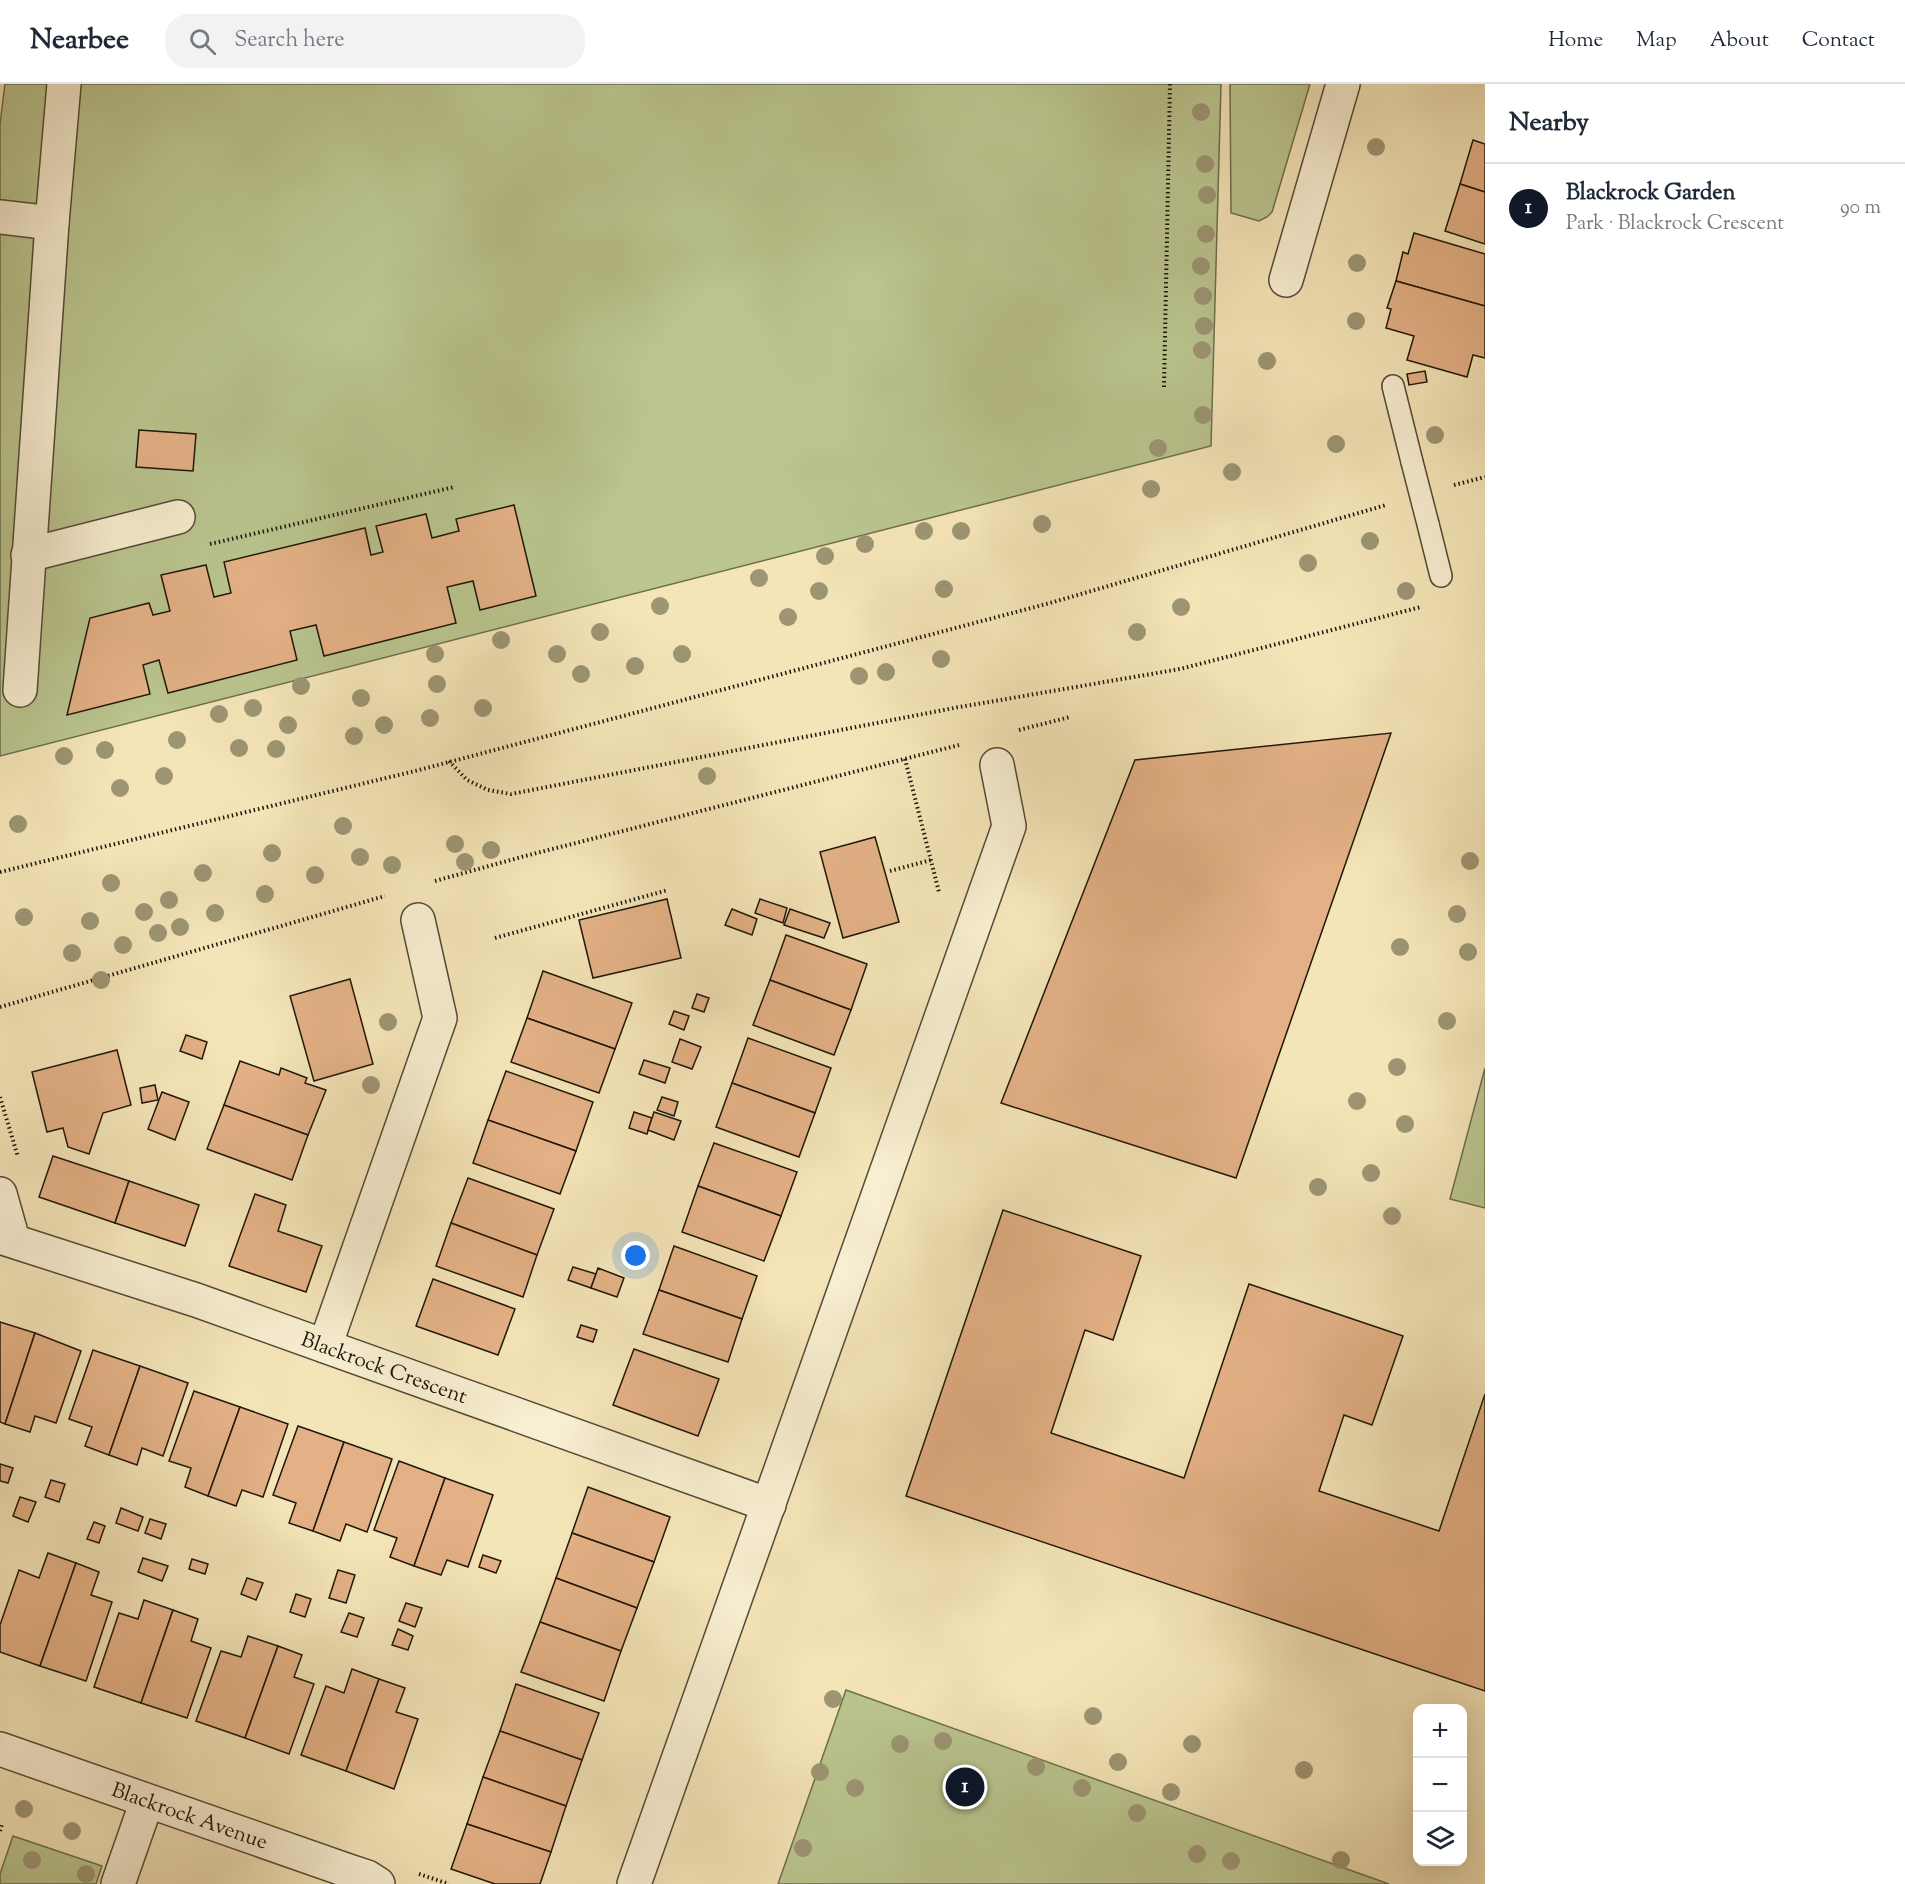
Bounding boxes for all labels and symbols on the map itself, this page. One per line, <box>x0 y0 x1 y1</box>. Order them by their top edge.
your location <box>621 1241 650 1270</box>
street label: Blackrock Crescent <box>296 1326 471 1413</box>
pin: 1 <box>946 1764 984 1810</box>
street label: Blackrock Avenue <box>107 1776 271 1858</box>

